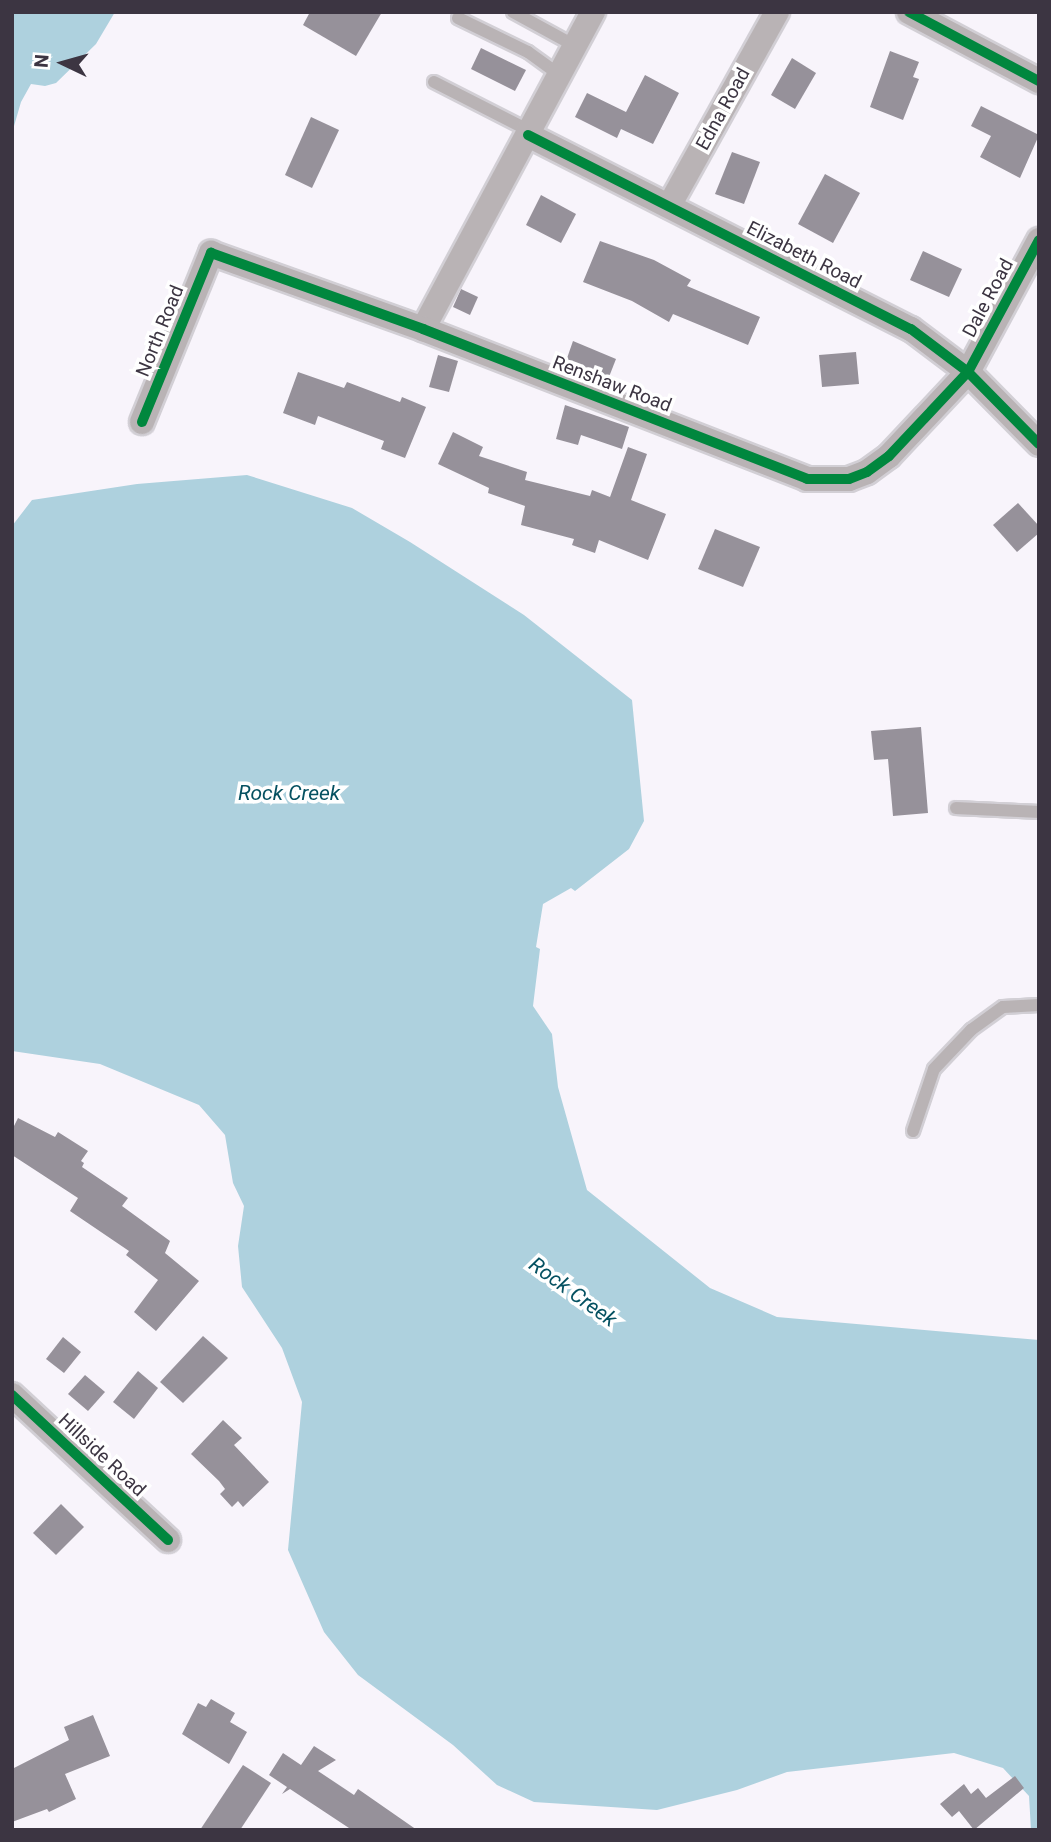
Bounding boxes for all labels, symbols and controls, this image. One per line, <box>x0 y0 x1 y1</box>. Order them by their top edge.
north arrow <box>28 28 98 98</box>
text: N <box>30 53 54 69</box>
street label: Edna Road <box>691 64 755 154</box>
street label: Elizabeth Road <box>743 216 865 294</box>
street label: Dale Road <box>958 255 1018 341</box>
street label: North Road <box>131 282 189 380</box>
street label: Renshaw Road <box>549 351 675 417</box>
water label: Rock Creek <box>238 780 340 806</box>
water label: Rock Creek <box>524 1252 622 1332</box>
street label: Hillside Road <box>54 1409 150 1501</box>

